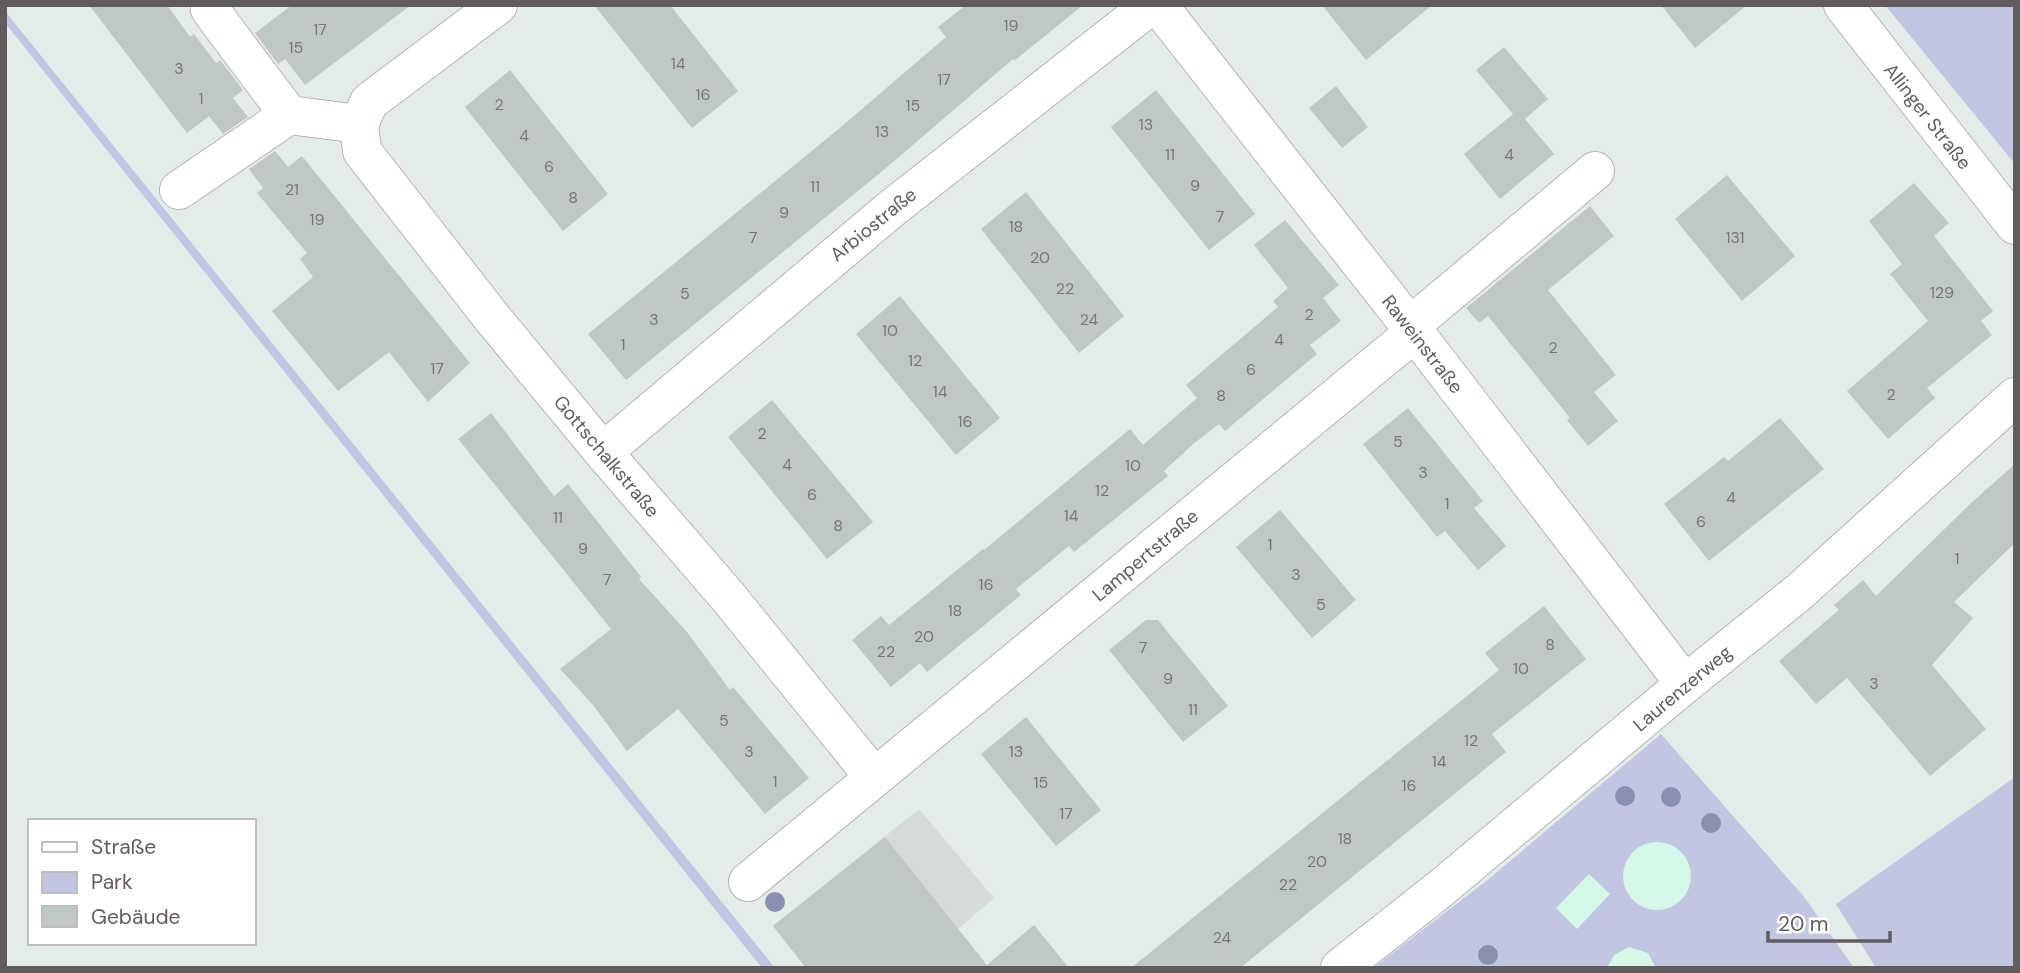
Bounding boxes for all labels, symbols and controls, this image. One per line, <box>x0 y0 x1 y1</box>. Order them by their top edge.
house number: 19 <box>1003 15 1019 36</box>
house number: 17 <box>313 19 327 40</box>
house number: 15 <box>289 37 303 58</box>
house number: 14 <box>671 53 686 74</box>
house number: 3 <box>174 58 184 79</box>
street label: Allinger Straße <box>1878 58 1977 175</box>
house number: 17 <box>937 69 951 90</box>
house number: 16 <box>695 84 711 105</box>
house number: 1 <box>199 88 204 109</box>
house number: 2 <box>494 94 504 115</box>
house number: 15 <box>906 95 920 116</box>
house number: 13 <box>1139 114 1153 135</box>
house number: 13 <box>875 121 889 142</box>
house number: 4 <box>519 125 529 146</box>
house number: 11 <box>1165 144 1175 165</box>
house number: 4 <box>1504 144 1514 165</box>
house number: 6 <box>544 156 554 177</box>
house number: 9 <box>1190 175 1200 196</box>
house number: 11 <box>810 176 820 197</box>
house number: 21 <box>285 179 299 200</box>
street label: Arbiostraße <box>825 182 922 267</box>
house number: 8 <box>568 187 578 208</box>
house number: 9 <box>779 202 789 223</box>
house number: 7 <box>1216 206 1224 227</box>
house number: 19 <box>309 209 325 230</box>
house number: 18 <box>1009 216 1023 237</box>
house number: 7 <box>749 227 757 248</box>
house number: 131 <box>1725 227 1745 248</box>
house number: 20 <box>1030 247 1050 268</box>
house number: 22 <box>1056 278 1074 299</box>
house number: 129 <box>1930 282 1954 303</box>
house number: 5 <box>680 283 690 304</box>
street label: Raweinstraße <box>1376 290 1469 399</box>
house number: 2 <box>1304 304 1314 325</box>
house number: 3 <box>649 309 659 330</box>
house number: 24 <box>1080 309 1099 330</box>
house number: 10 <box>882 320 898 341</box>
house number: 4 <box>1274 329 1284 350</box>
house number: 1 <box>621 334 626 355</box>
house number: 2 <box>1548 337 1558 358</box>
house number: 12 <box>908 350 922 371</box>
house number: 17 <box>430 358 444 379</box>
house number: 6 <box>1246 359 1256 380</box>
house number: 14 <box>933 381 948 402</box>
house number: 2 <box>1886 384 1896 405</box>
house number: 8 <box>1216 385 1226 406</box>
street label: Gottschalkstraße <box>548 390 665 523</box>
house number: 16 <box>957 411 973 432</box>
house number: 2 <box>757 423 767 444</box>
house number: 5 <box>1393 431 1403 452</box>
house number: 4 <box>782 454 792 475</box>
house number: 10 <box>1125 455 1141 476</box>
house number: 3 <box>1418 462 1428 483</box>
house number: 12 <box>1095 480 1109 501</box>
house number: 6 <box>807 484 817 505</box>
house number: 4 <box>1726 487 1736 508</box>
house number: 1 <box>1445 493 1450 514</box>
street label: Lampertstraße <box>1087 504 1204 607</box>
house number: 14 <box>1064 505 1079 526</box>
house number: 11 <box>553 507 563 528</box>
house number: 6 <box>1696 511 1706 532</box>
house number: 8 <box>833 515 843 536</box>
house number: 1 <box>1268 534 1273 555</box>
house number: 9 <box>578 538 588 559</box>
house number: 1 <box>1955 548 1960 569</box>
house number: 3 <box>1291 564 1301 585</box>
house number: 7 <box>603 569 611 590</box>
house number: 16 <box>978 574 994 595</box>
house number: 5 <box>1316 594 1326 615</box>
house number: 18 <box>948 600 962 621</box>
house number: 20 <box>914 626 934 647</box>
house number: 8 <box>1545 634 1555 655</box>
house number: 7 <box>1139 637 1147 658</box>
street label: Laurenzerweg <box>1628 639 1737 737</box>
house number: 22 <box>877 641 895 662</box>
house number: 10 <box>1513 658 1529 679</box>
house number: 9 <box>1163 668 1173 689</box>
house number: 3 <box>1869 673 1879 694</box>
house number: 11 <box>1188 699 1198 720</box>
house number: 5 <box>719 710 729 731</box>
house number: 12 <box>1464 730 1478 751</box>
house number: 3 <box>744 741 754 762</box>
house number: 13 <box>1009 741 1023 762</box>
house number: 14 <box>1432 751 1447 772</box>
house number: 1 <box>773 771 778 792</box>
house number: 15 <box>1034 772 1048 793</box>
house number: 16 <box>1401 775 1417 796</box>
house number: 17 <box>1059 803 1073 824</box>
legend <box>28 819 256 945</box>
house number: 18 <box>1338 828 1352 849</box>
text: Straße <box>91 833 156 861</box>
house number: 20 <box>1307 851 1327 872</box>
text: Park <box>91 868 133 896</box>
house number: 22 <box>1279 874 1297 895</box>
scale bar <box>1768 900 1890 944</box>
text: Gebäude <box>91 903 181 931</box>
text: 20 m <box>1778 910 1829 938</box>
house number: 24 <box>1213 927 1232 948</box>

